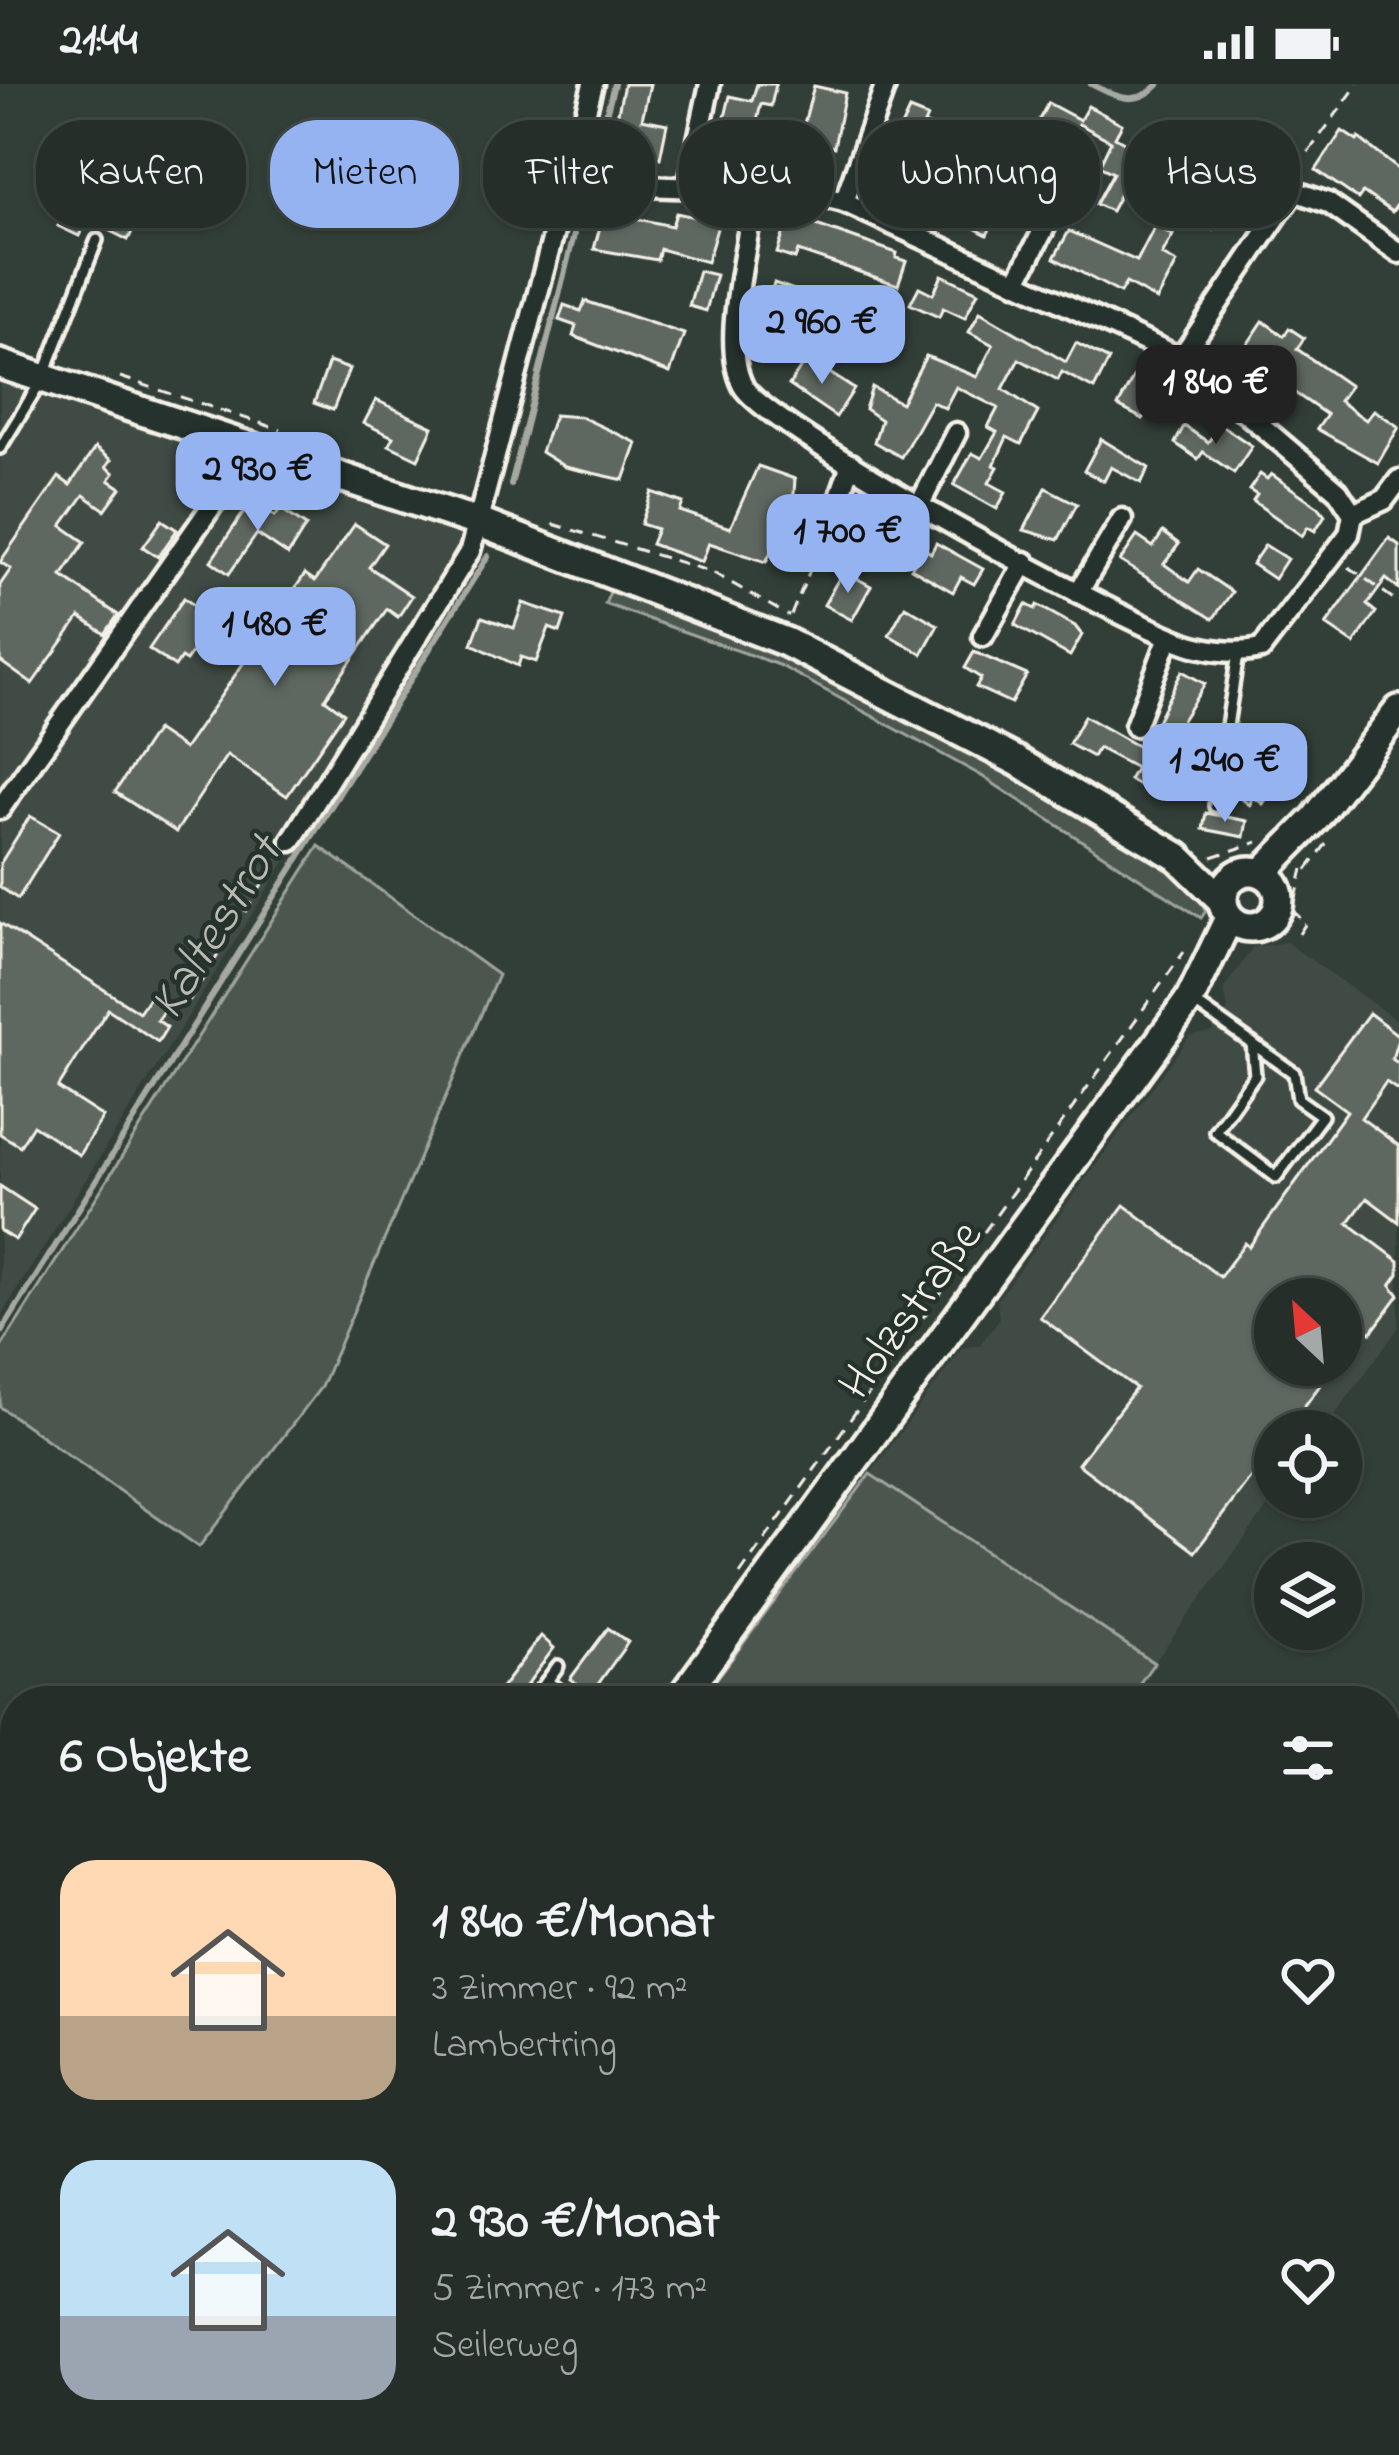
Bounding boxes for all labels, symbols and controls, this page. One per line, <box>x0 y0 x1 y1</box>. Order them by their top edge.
text: 21:44 <box>60 9 138 75</box>
chip: Kaufen <box>36 120 246 228</box>
chip: Mieten <box>270 120 459 228</box>
chip: Filter <box>483 120 655 228</box>
chip: Neu <box>679 120 834 228</box>
chip: Wohnung <box>858 120 1100 228</box>
chip: Haus <box>1124 120 1300 228</box>
pin: 2 960 € <box>711 285 933 387</box>
text: 2 960 € <box>766 295 878 352</box>
pin: 1 840 € <box>1105 345 1327 447</box>
text: 1 840 € <box>1163 355 1269 412</box>
pin: 2 930 € <box>147 432 369 534</box>
text: 2 930 € <box>203 442 313 499</box>
pin: 1 700 € <box>737 494 959 596</box>
text: 1 700 € <box>794 504 902 561</box>
pin: 1 480 € <box>164 587 386 689</box>
text: 1 480 € <box>222 597 328 654</box>
pin: 1 240 € <box>1114 723 1336 825</box>
text: 1 240 € <box>1169 733 1281 790</box>
water label: Kaltestrot <box>132 819 306 1035</box>
street label: Holzstraße <box>823 1206 1002 1415</box>
north arrow <box>1254 1278 1362 1386</box>
map controls <box>1254 1278 1362 1650</box>
button: locate <box>1254 1410 1362 1518</box>
button: layers <box>1254 1542 1362 1650</box>
text: 6 Objekte <box>60 1721 250 1796</box>
icon: filters <box>1275 1725 1341 1791</box>
text: 1 840 €/Monat <box>432 1886 715 1961</box>
icon: home <box>156 1908 300 2052</box>
icon: heart <box>1275 1947 1341 2013</box>
text: 3 Zimmer · 92 m² <box>432 1961 688 2018</box>
text: Lambertring <box>432 2018 617 2075</box>
text: 2 930 €/Monat <box>432 2186 720 2261</box>
icon: home <box>156 2208 300 2352</box>
icon: heart <box>1275 2247 1341 2313</box>
text: 5 Zimmer · 173 m² <box>432 2261 707 2318</box>
text: Seilerweg <box>432 2318 578 2375</box>

